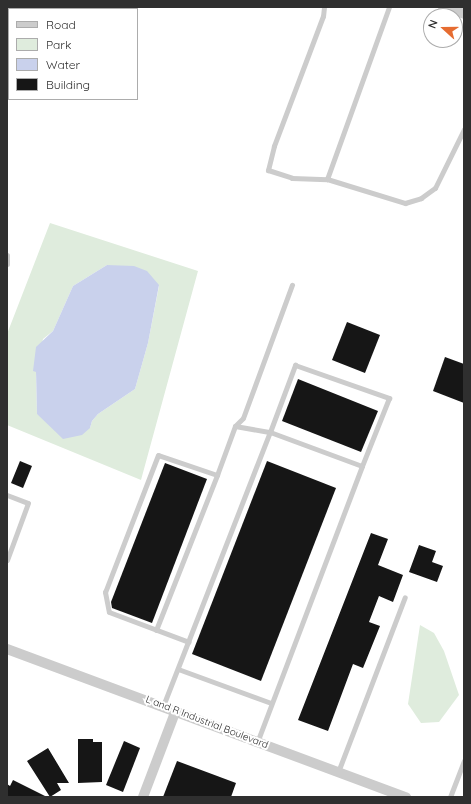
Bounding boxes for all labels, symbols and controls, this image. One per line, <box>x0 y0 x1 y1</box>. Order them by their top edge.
legend <box>8 8 138 100</box>
north arrow <box>423 8 463 48</box>
text: Road <box>46 17 76 32</box>
text: N <box>425 18 441 30</box>
text: Park <box>46 37 71 52</box>
text: Water <box>46 57 80 72</box>
text: Building <box>46 77 90 92</box>
street label: L and R Industrial Boulevard <box>144 693 270 751</box>

